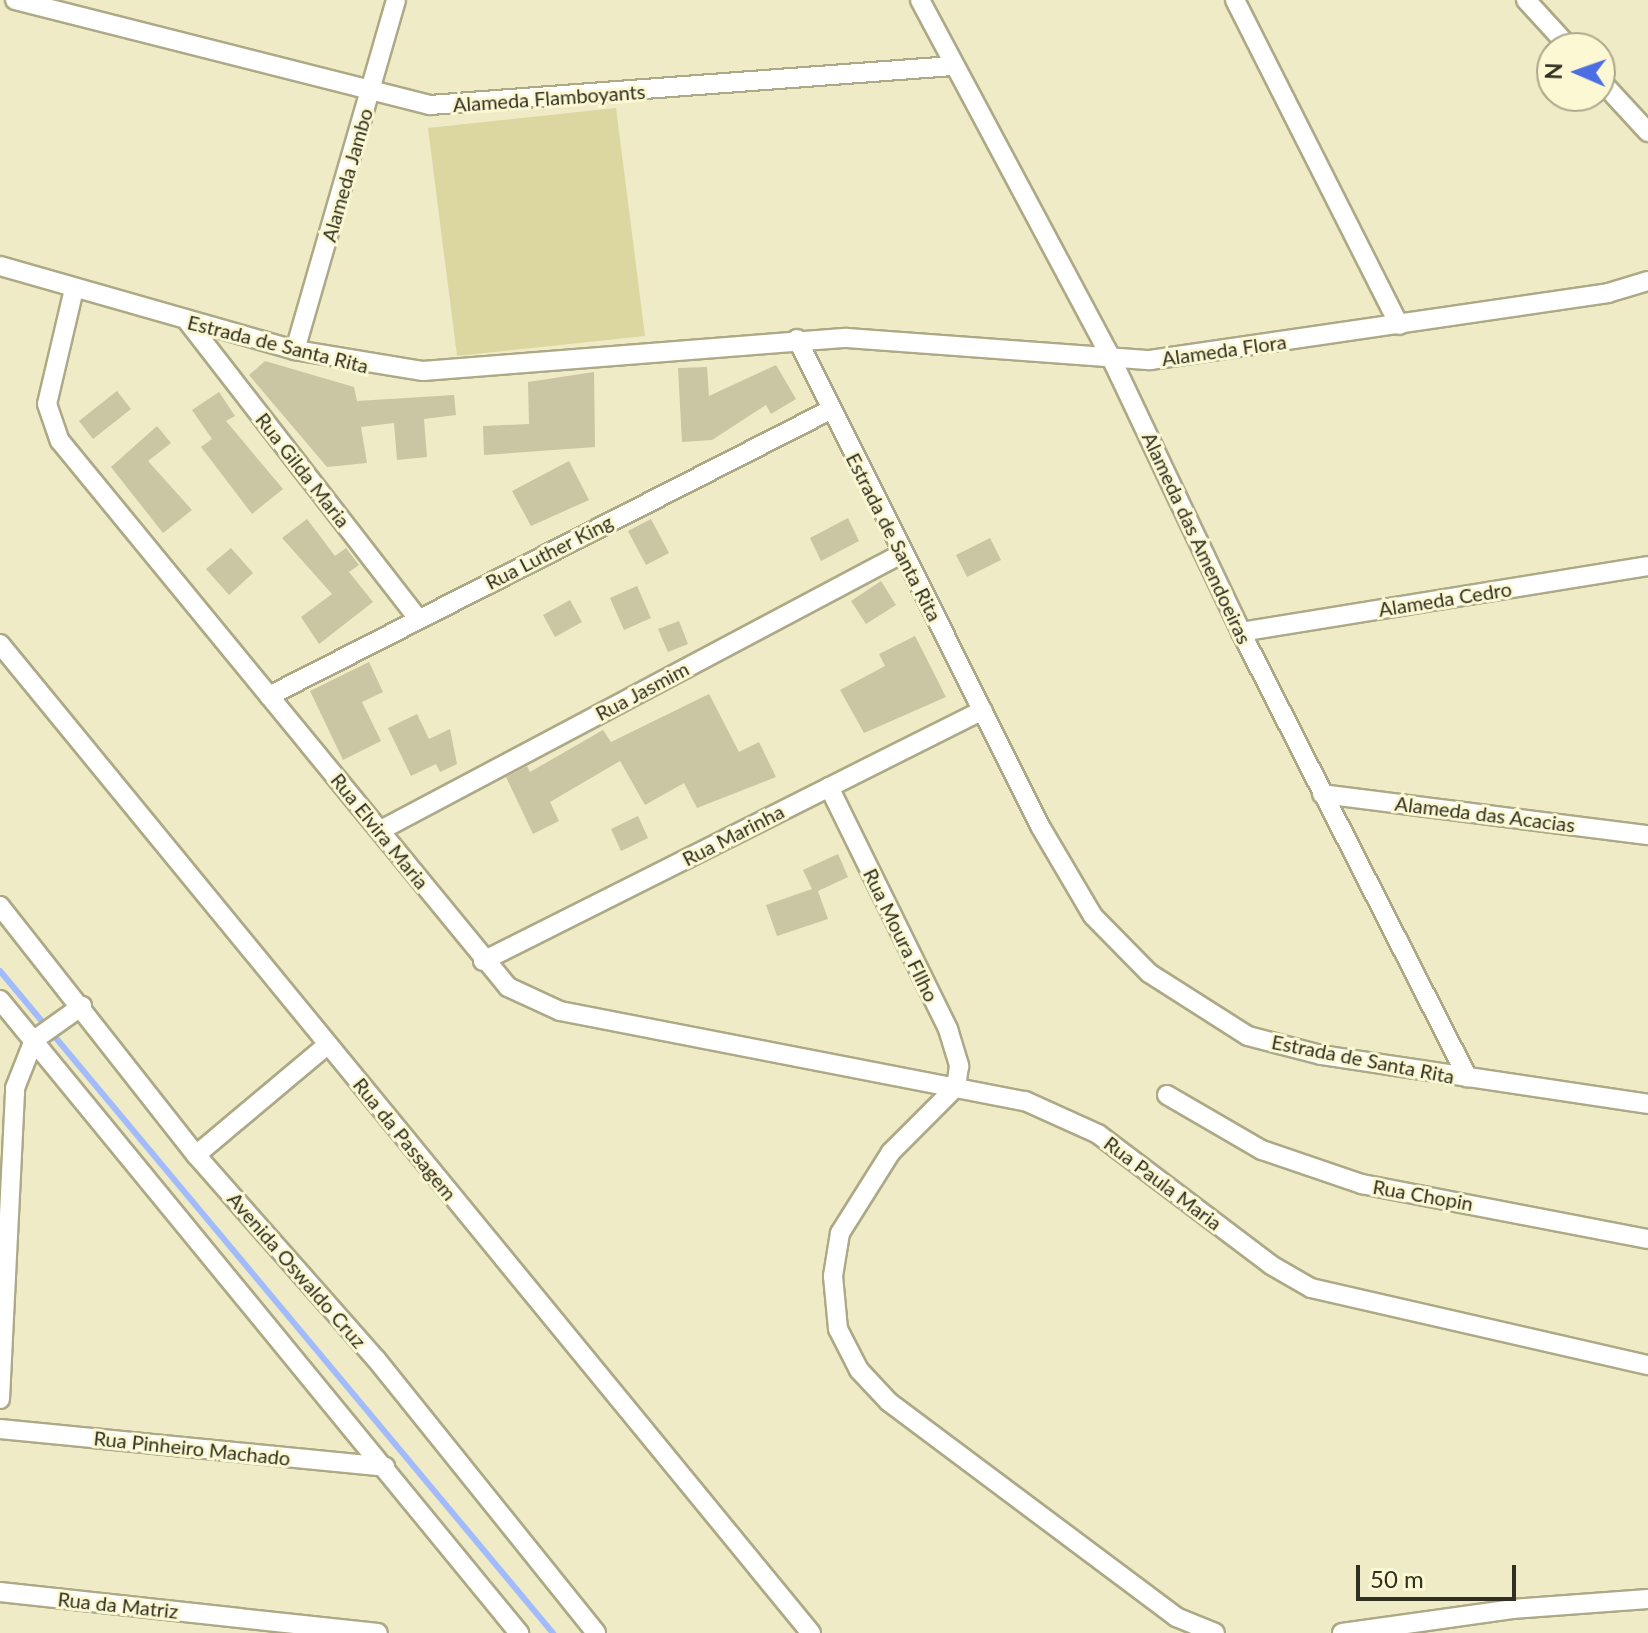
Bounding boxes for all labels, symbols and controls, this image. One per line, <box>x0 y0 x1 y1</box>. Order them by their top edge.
north arrow <box>1536 32 1616 112</box>
text: N <box>1540 62 1567 80</box>
street label: Alameda Flamboyants <box>452 79 646 117</box>
street label: Alameda Jambo <box>316 105 378 245</box>
street label: Estrada de Santa Rita <box>185 310 371 378</box>
street label: Alameda Flora <box>1160 329 1288 371</box>
street label: Rua Gilda Maria <box>251 408 355 532</box>
street label: Alameda das Amendoeiras <box>1137 428 1257 648</box>
street label: Estrada de Santa Rita <box>841 449 947 625</box>
street label: Rua Luther King <box>481 510 617 594</box>
street label: Alameda Cedro <box>1377 577 1513 621</box>
street label: Rua Jasmim <box>591 656 693 726</box>
street label: Rua Elvira Maria <box>326 768 434 894</box>
street label: Alameda das Acacias <box>1393 791 1577 837</box>
street label: Rua Marinha <box>678 799 788 871</box>
street label: Rua Moura FIlho <box>858 864 944 1006</box>
street label: Estrada de Santa Rita <box>1270 1030 1456 1088</box>
street label: Rua da Passagem <box>348 1073 462 1205</box>
street label: Rua Paula Maria <box>1099 1131 1227 1235</box>
street label: Rua Chopin <box>1371 1174 1475 1216</box>
street label: Avenida Oswaldo Cruz <box>223 1187 371 1353</box>
street label: Rua Pinheiro Machado <box>93 1426 291 1470</box>
scale bar <box>1360 1549 1520 1599</box>
text: 50 m <box>1370 1564 1424 1593</box>
street label: Rua da Matriz <box>57 1587 179 1623</box>

